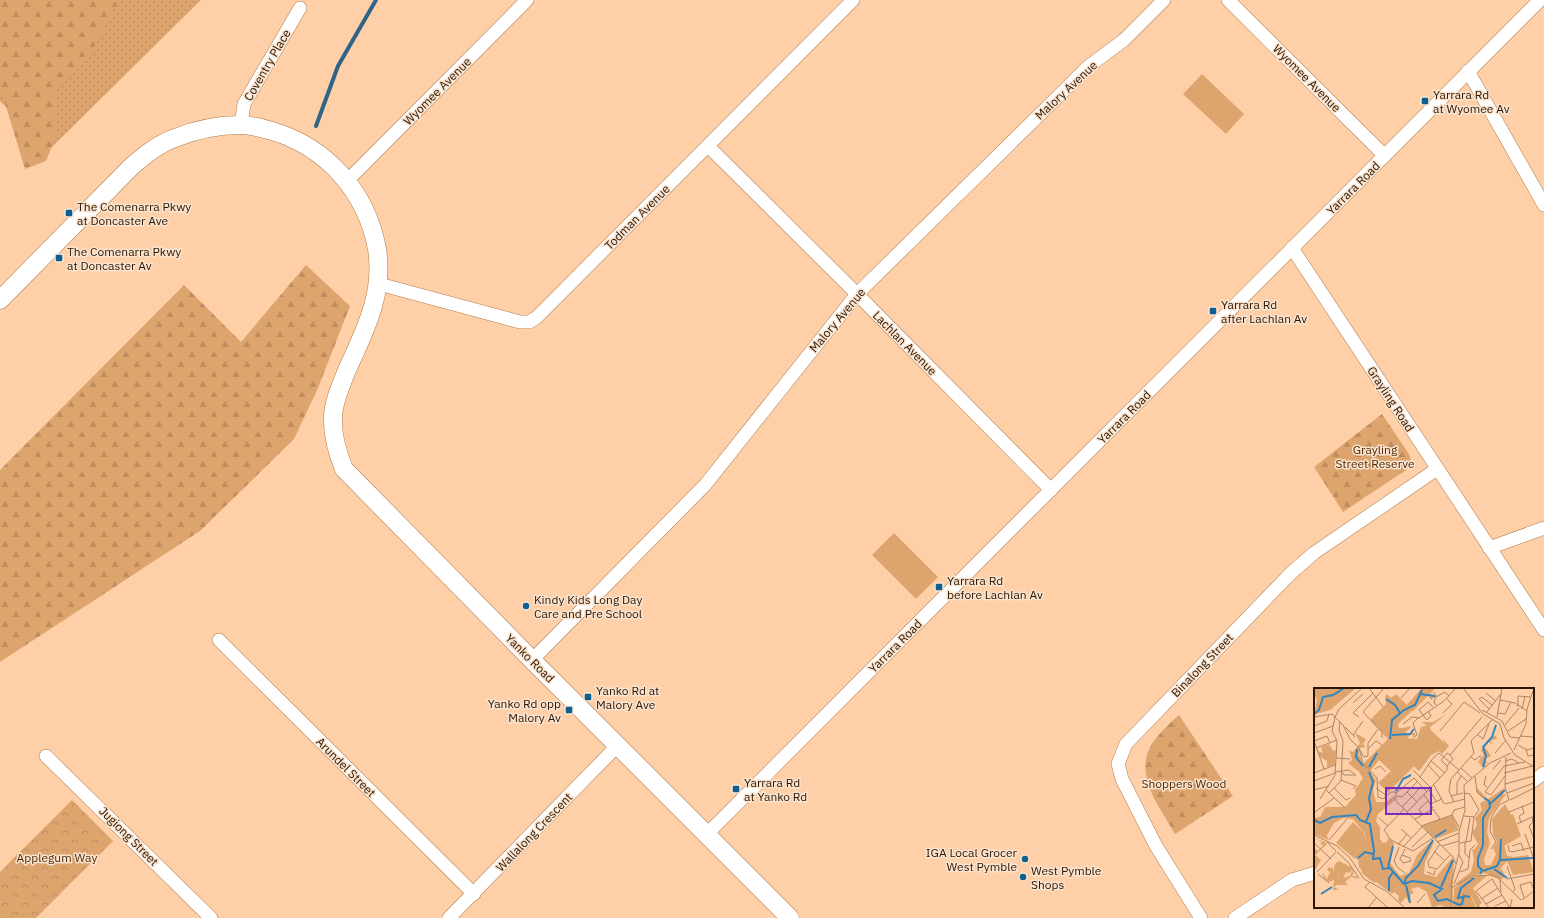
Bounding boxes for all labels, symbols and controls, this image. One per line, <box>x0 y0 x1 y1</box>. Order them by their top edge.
street label: Coventry Place <box>240 26 294 104</box>
street label: Wyomee Avenue <box>1270 41 1344 115</box>
street label: Wyomee Avenue <box>400 54 474 128</box>
street label: Malory Avenue <box>1032 57 1101 123</box>
place label: Yarrara Rd at Wyomee Av <box>1433 87 1510 116</box>
marker: Yarrara Rd at Wyomee Av <box>1420 96 1430 106</box>
street label: Yarrara Road <box>1323 158 1383 218</box>
street label: Todman Avenue <box>601 181 673 253</box>
place label: The Comenarra Pkwy at Doncaster Ave <box>77 199 191 228</box>
marker: The Comenarra Pkwy at Doncaster Ave <box>64 208 74 218</box>
place label: The Comenarra Pkwy at Doncaster Av <box>67 244 181 273</box>
marker: The Comenarra Pkwy at Doncaster Av <box>54 253 64 263</box>
street label: Malory Avenue <box>806 284 869 355</box>
place label: Yarrara Rd after Lachlan Av <box>1221 297 1307 326</box>
marker: Yarrara Rd after Lachlan Av <box>1208 306 1218 316</box>
street label: Lachlan Avenue <box>870 308 941 379</box>
street label: Grayling Road <box>1364 364 1418 434</box>
street label: Yarrara Road <box>1094 387 1154 447</box>
park label: Grayling Street Reserve <box>1335 442 1415 471</box>
place label: Yarrara Rd before Lachlan Av <box>947 573 1043 602</box>
marker: Yarrara Rd before Lachlan Av <box>934 582 944 592</box>
place label: Kindy Kids Long Day Care and Pre School <box>534 592 642 621</box>
marker: Kindy Kids Long Day Care and Pre School <box>521 601 531 611</box>
street label: Yarrara Road <box>865 616 925 676</box>
street label: Yanko Road <box>502 630 558 686</box>
street label: Binalong Street <box>1168 630 1236 700</box>
place label: Yanko Rd at Malory Ave <box>596 683 659 712</box>
inset map <box>1314 688 1534 908</box>
marker: Yanko Rd at Malory Ave <box>583 692 593 702</box>
place label: Yanko Rd opp Malory Av <box>488 696 561 725</box>
marker: Yanko Rd opp Malory Av <box>564 705 574 715</box>
street label: Arundel Street <box>313 734 379 800</box>
place label: Yarrara Rd at Yanko Rd <box>744 775 807 804</box>
park label: Shoppers Wood <box>1141 776 1227 791</box>
marker: Yarrara Rd at Yanko Rd <box>731 784 741 794</box>
street label: Wallalong Crescent <box>493 790 575 874</box>
street label: Jugiong Street <box>96 803 162 869</box>
place label: IGA Local Grocer West Pymble <box>926 845 1018 874</box>
park label: Applegum Way <box>17 850 97 865</box>
marker: IGA Local Grocer West Pymble <box>1020 854 1030 864</box>
place label: West Pymble Shops <box>1031 863 1102 892</box>
marker: West Pymble Shops <box>1018 872 1028 882</box>

